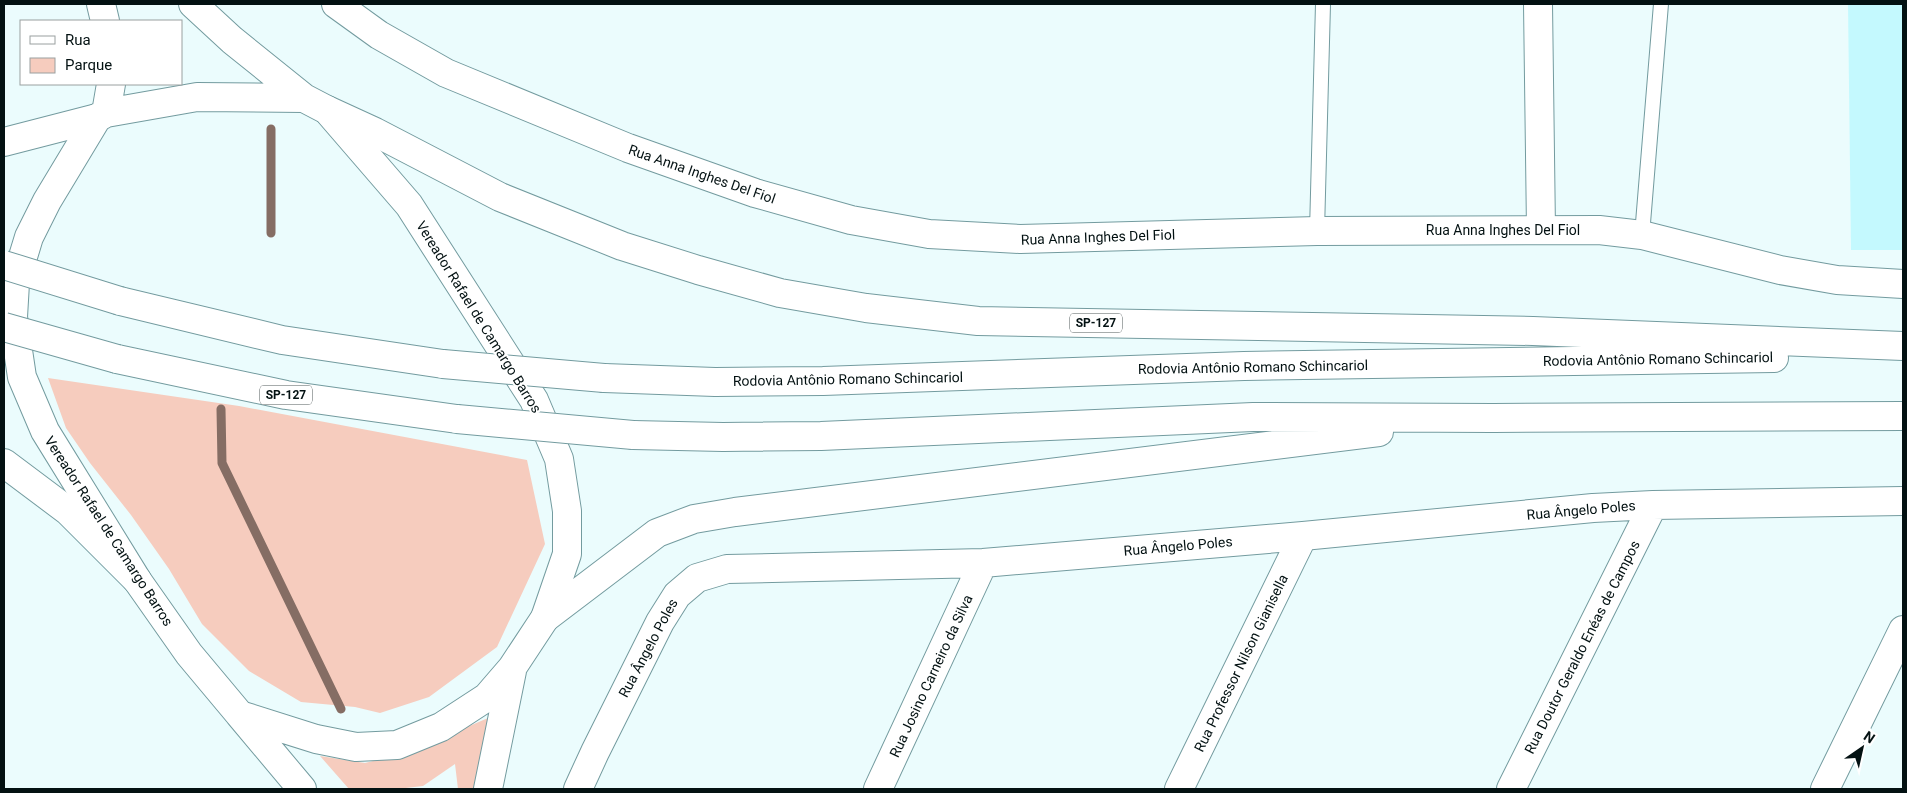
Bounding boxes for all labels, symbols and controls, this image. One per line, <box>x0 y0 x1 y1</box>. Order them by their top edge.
legend <box>20 20 182 85</box>
text: Rua <box>65 31 91 49</box>
text: Parque <box>65 56 112 74</box>
street label: Rua Anna Inghes Del Fiol <box>626 141 778 207</box>
street label: Vereador Rafael de Camargo Barros <box>413 218 545 416</box>
street label: Rua Anna Inghes Del Fiol <box>1426 222 1580 238</box>
street label: Rua Anna Inghes Del Fiol <box>1021 226 1175 248</box>
road number: SP-127 <box>1070 314 1122 332</box>
street label: Rodovia Antônio Romano Schincariol <box>1543 349 1773 369</box>
street label: Rodovia Antônio Romano Schincariol <box>1138 357 1368 377</box>
street label: Rodovia Antônio Romano Schincariol <box>733 369 963 389</box>
road number: SP-127 <box>260 386 312 404</box>
street label: Vereador Rafael de Camargo Barros <box>42 433 176 629</box>
street label: Rua Ângelo Poles <box>1526 496 1636 523</box>
street label: Rua Ângelo Poles <box>1123 532 1233 559</box>
street label: Rua Doutor Geraldo Enéas de Campos <box>1521 538 1643 756</box>
street label: Rua Professor Nilson Gianisella <box>1191 572 1291 754</box>
street label: Rua Josino Carneiro da Silva <box>886 592 976 760</box>
street label: Rua Ângelo Poles <box>614 596 681 700</box>
north arrow <box>1837 723 1887 773</box>
text: N <box>1861 728 1878 747</box>

